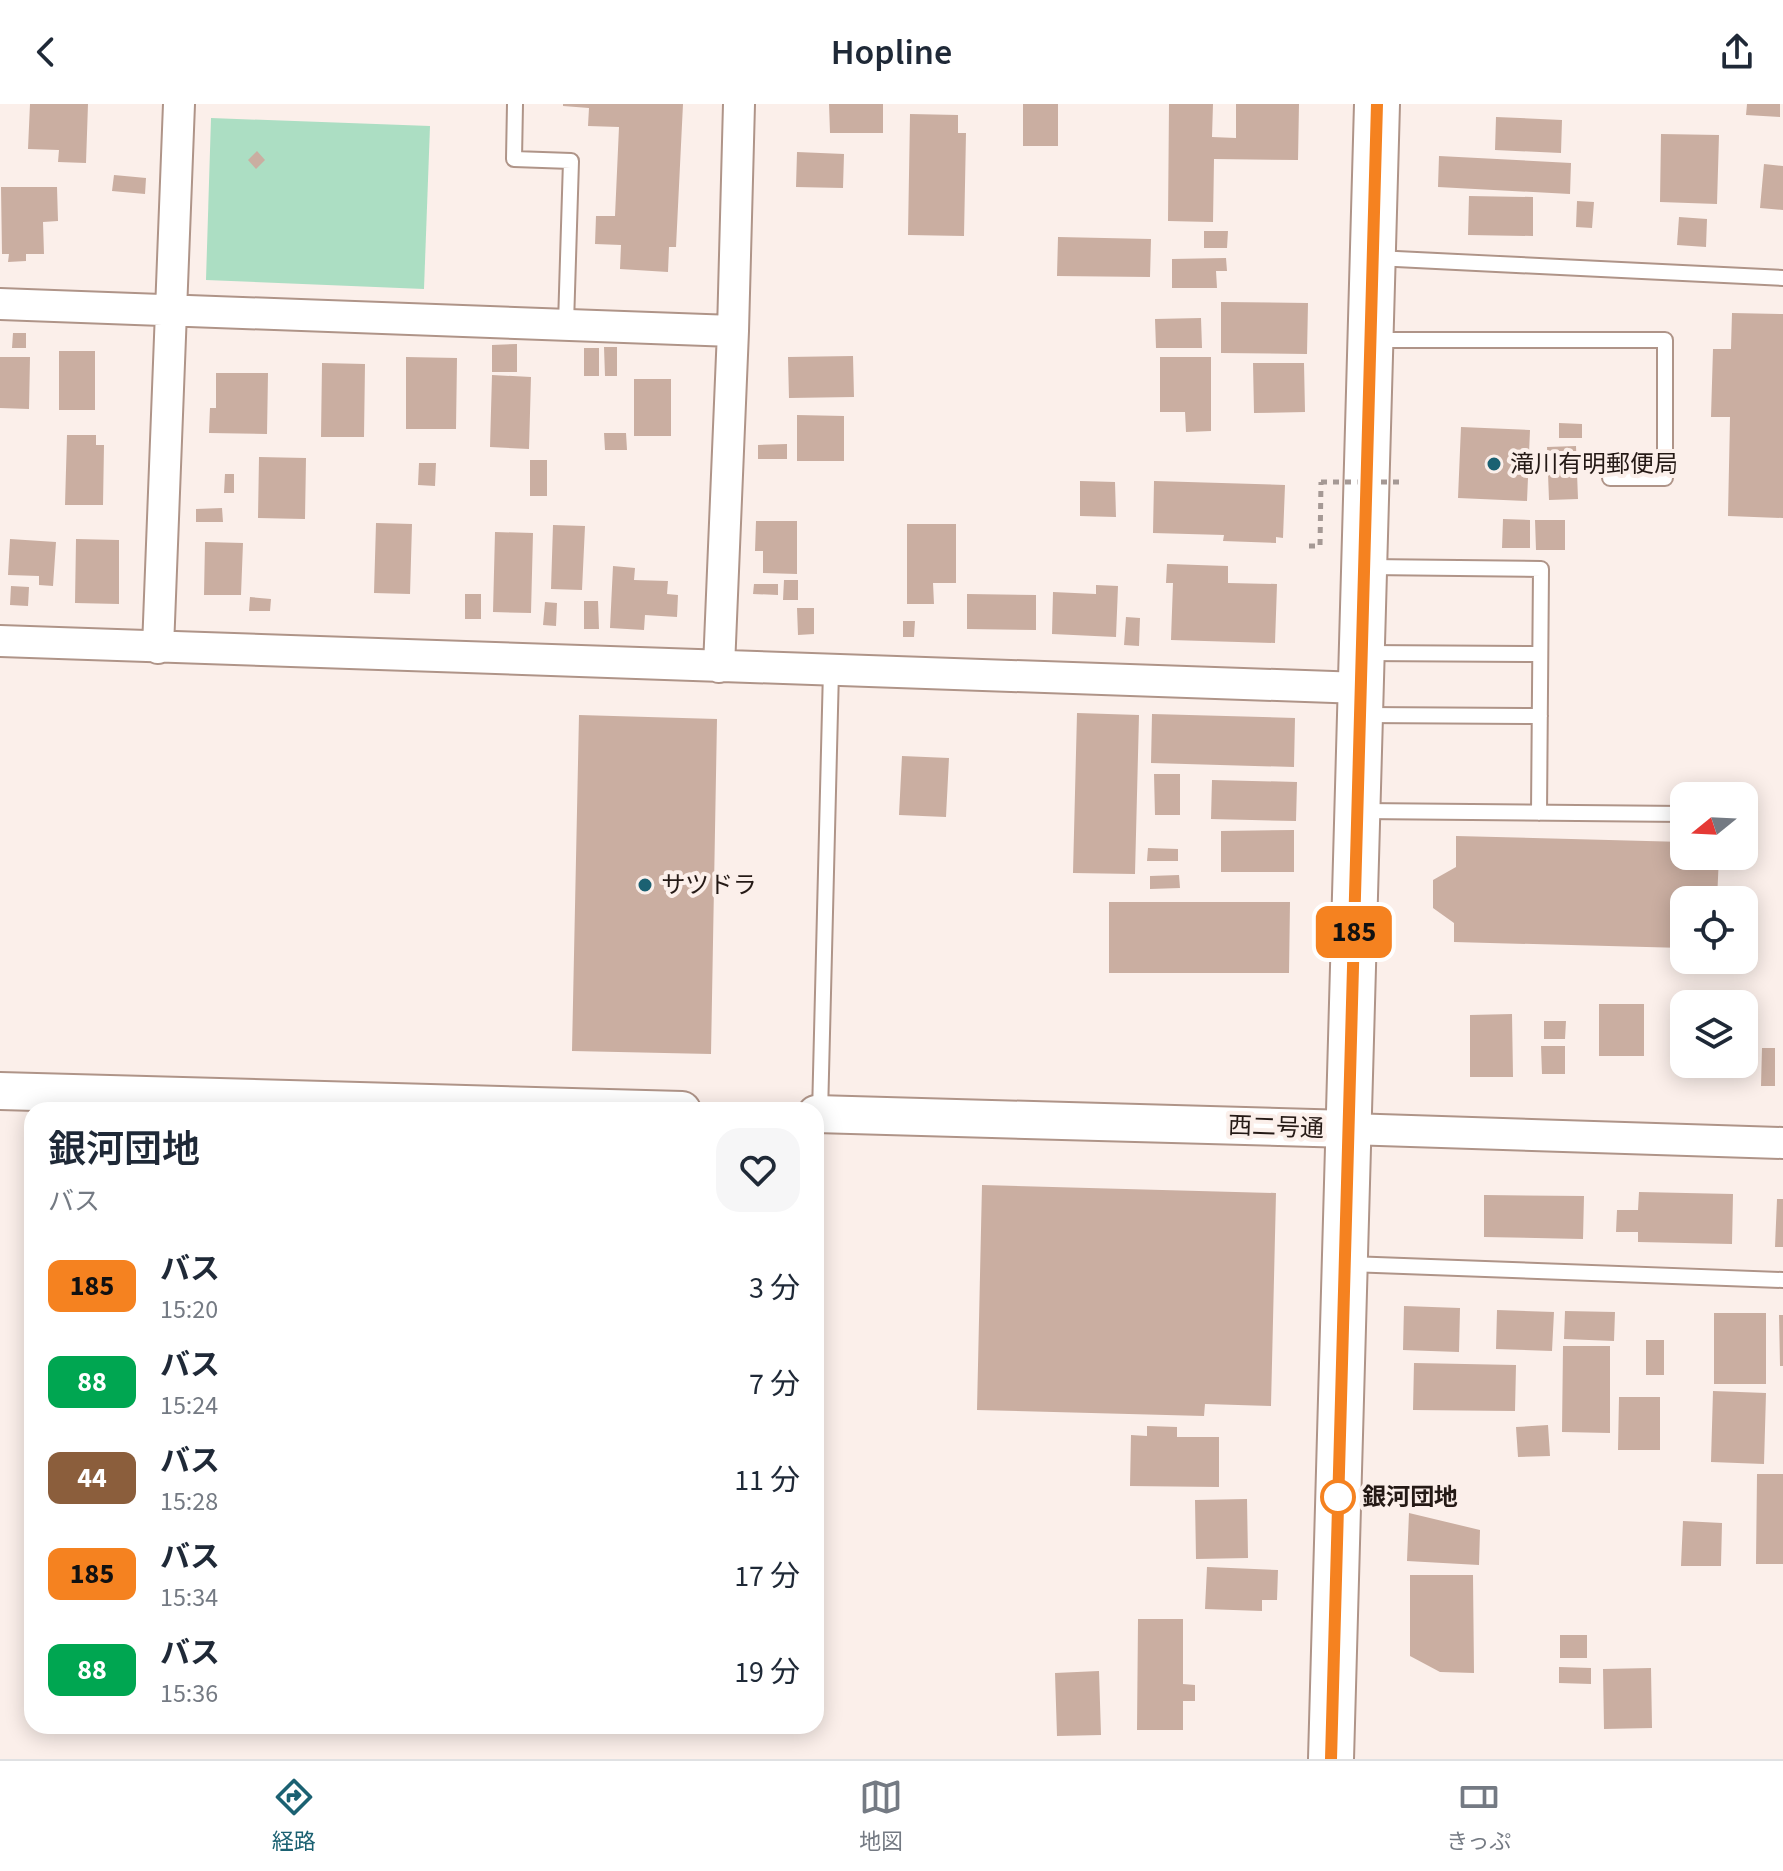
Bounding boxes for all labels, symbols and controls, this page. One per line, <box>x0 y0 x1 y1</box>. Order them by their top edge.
text: Hopline <box>831 27 952 78</box>
icon: back <box>24 30 68 74</box>
icon: share <box>1715 30 1759 74</box>
place label: 滝川有明郵便局 <box>1510 447 1678 482</box>
marker: 滝川有明郵便局 <box>1485 455 1503 473</box>
north arrow <box>1670 782 1758 870</box>
map controls <box>1670 782 1758 1078</box>
place label: サツドラ <box>661 868 757 903</box>
marker: サツドラ <box>636 876 654 894</box>
button: locate <box>1670 886 1758 974</box>
line badge: 185 <box>1308 906 1400 958</box>
text: 185 <box>1332 912 1376 952</box>
button: layers <box>1670 990 1758 1078</box>
street label: 西二号通 <box>1227 1108 1325 1147</box>
text: 銀河団地 <box>48 1123 200 1177</box>
button: heart <box>716 1128 800 1212</box>
text: バス <box>48 1183 100 1220</box>
text: バス <box>160 1248 220 1291</box>
text: 185 <box>70 1266 114 1306</box>
text: 3 分 <box>749 1267 800 1310</box>
text: 15:20 <box>160 1291 218 1328</box>
text: バス <box>160 1344 220 1387</box>
text: 88 <box>77 1362 107 1402</box>
text: 7 分 <box>749 1363 800 1406</box>
text: 15:24 <box>160 1387 218 1424</box>
text: バス <box>160 1440 220 1483</box>
text: 44 <box>77 1458 107 1498</box>
text: 11 分 <box>734 1459 800 1502</box>
marker: 銀河団地 <box>1321 1480 1355 1514</box>
place label: 銀河団地 <box>1362 1480 1458 1515</box>
text: 15:28 <box>160 1483 218 1520</box>
text: バス <box>160 1536 220 1579</box>
text: 185 <box>70 1554 114 1594</box>
text: 17 分 <box>734 1555 800 1598</box>
text: 15:34 <box>160 1579 218 1616</box>
text: バス <box>160 1632 220 1675</box>
text: 88 <box>77 1650 107 1690</box>
text: 19 分 <box>734 1651 800 1694</box>
text: 15:36 <box>160 1675 218 1712</box>
tab: 経路 <box>272 1775 316 1858</box>
tab: 地図 <box>859 1775 903 1858</box>
tab: きっぷ <box>1446 1775 1511 1858</box>

